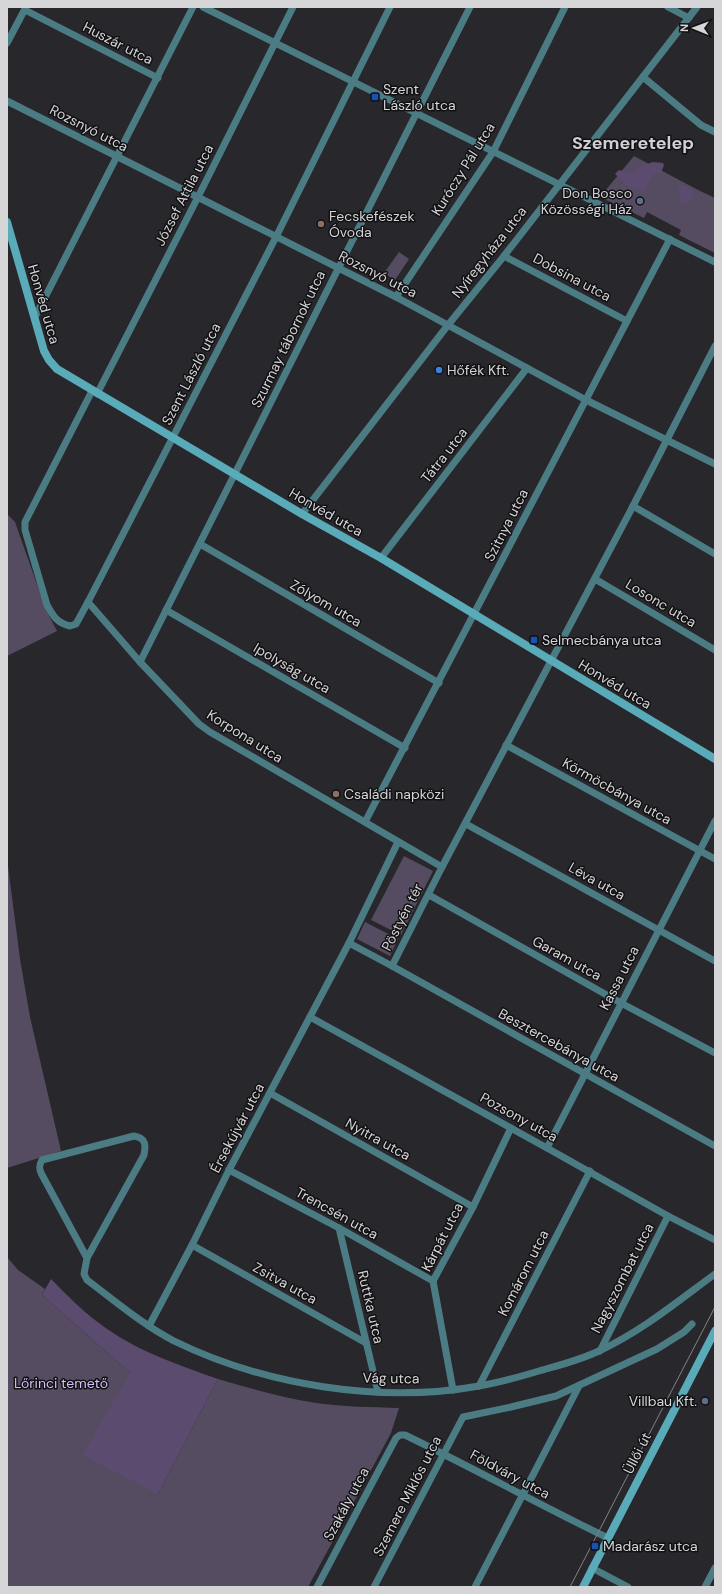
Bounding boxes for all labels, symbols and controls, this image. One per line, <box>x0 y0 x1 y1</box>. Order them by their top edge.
north arrow <box>674 8 714 48</box>
street label: Huszár utca <box>80 18 156 68</box>
text: N <box>677 24 691 32</box>
place label: Szent László utca <box>383 80 456 114</box>
marker: Szent László utca <box>370 92 380 102</box>
street label: Rozsnyó utca <box>47 101 131 155</box>
street label: Kuróczy Pál utca <box>427 119 499 219</box>
district label: Szemeretelep <box>572 131 694 155</box>
street label: József Attila utca <box>151 141 217 249</box>
place label: Don Bosco Közösségi Ház <box>541 184 632 218</box>
marker: Don Bosco Közösségi Ház <box>635 196 645 206</box>
street label: Nyíregyháza utca <box>448 203 530 301</box>
place label: Fecskefészek Óvoda <box>329 207 415 241</box>
marker: Fecskefészek Óvoda <box>316 219 326 229</box>
street label: Rozsnyó utca <box>336 247 420 301</box>
street label: Dobsina utca <box>530 249 614 305</box>
street label: Honvéd utca <box>24 262 64 346</box>
street label: Szurmay tábornok utca <box>247 267 329 411</box>
street label: Szent László utca <box>157 320 225 428</box>
place label: Hőfék Kft. <box>447 361 509 379</box>
marker: Hőfék Kft. <box>434 365 444 375</box>
street label: Tátra utca <box>417 424 471 486</box>
street label: Honvéd utca <box>286 484 366 540</box>
street label: Szitnya utca <box>480 486 532 564</box>
street label: Zólyom utca <box>287 575 365 631</box>
street label: Losonc utca <box>622 575 700 631</box>
place label: Selmecbánya utca <box>542 631 661 649</box>
marker: Selmecbánya utca <box>529 635 539 645</box>
street label: Ipolyság utca <box>250 639 334 697</box>
street label: Honvéd utca <box>575 655 655 713</box>
street label: Korpona utca <box>204 705 286 767</box>
street label: Körmöcbánya utca <box>559 754 675 828</box>
place label: Családi napközi <box>344 785 444 803</box>
marker: Családi napközi <box>331 789 341 799</box>
street label: Léva utca <box>565 858 629 904</box>
street label: Pöstyén tér <box>377 880 427 954</box>
street label: Garam utca <box>529 932 605 984</box>
street label: Kassa utca <box>595 943 643 1013</box>
street label: Besztercebánya utca <box>495 1004 623 1086</box>
street label: Érsekújvár utca <box>206 1080 268 1176</box>
street label: Pozsony utca <box>477 1088 561 1146</box>
street label: Nyitra utca <box>342 1114 414 1164</box>
street label: Trencsén utca <box>293 1183 381 1243</box>
street label: Kárpát utca <box>417 1200 467 1274</box>
street label: Nagyszombat utca <box>587 1220 657 1336</box>
street label: Komárom utca <box>494 1227 552 1319</box>
street label: Zsitva utca <box>250 1258 320 1308</box>
street label: Ruttka utca <box>354 1269 388 1345</box>
street label: Vág utca <box>363 1369 419 1387</box>
park label: Lőrinci temető <box>14 1374 108 1392</box>
place label: Villbau Kft. <box>629 1392 697 1410</box>
marker: Villbau Kft. <box>700 1396 710 1406</box>
street label: Üllői út <box>619 1429 655 1477</box>
street label: Szemere Miklós utca <box>369 1433 445 1559</box>
street label: Földváry utca <box>467 1445 553 1503</box>
street label: Szakály utca <box>319 1464 373 1544</box>
place label: Madarász utca <box>603 1537 698 1555</box>
marker: Madarász utca <box>590 1541 600 1551</box>

